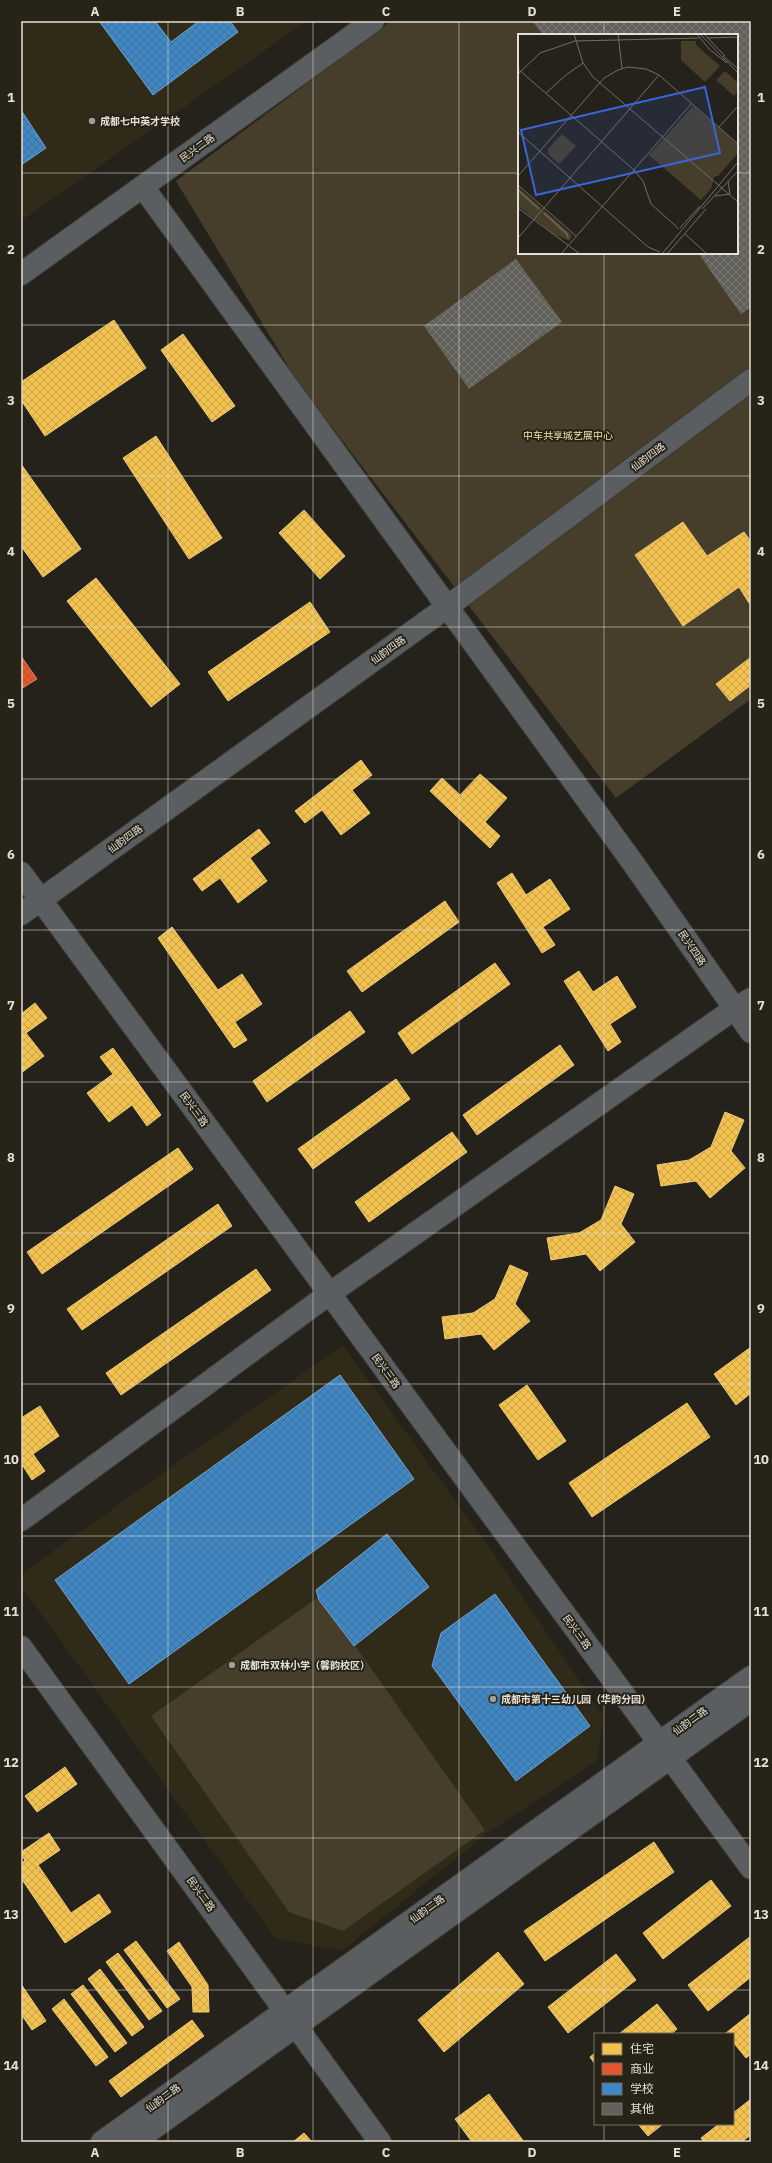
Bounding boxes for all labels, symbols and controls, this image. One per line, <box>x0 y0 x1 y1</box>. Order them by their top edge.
text: A <box>91 3 100 20</box>
text: B <box>236 3 245 20</box>
text: C <box>382 3 391 20</box>
text: D <box>527 3 537 20</box>
text: E <box>673 3 681 20</box>
inset map <box>518 34 738 254</box>
text: 1 <box>7 89 15 106</box>
text: 1 <box>757 89 765 106</box>
place label: 成都七中英才学校 <box>100 115 180 128</box>
marker: 成都七中英才学校 <box>87 116 97 126</box>
street label: 民兴二路 <box>177 131 217 165</box>
text: 2 <box>7 241 15 258</box>
text: 2 <box>757 241 765 258</box>
text: 3 <box>7 392 15 409</box>
text: 3 <box>757 392 765 409</box>
park label: 中车共享城艺展中心 <box>523 429 613 442</box>
street label: 仙韵四路 <box>628 440 668 474</box>
text: 4 <box>7 543 15 560</box>
text: 4 <box>757 543 765 560</box>
street label: 仙韵四路 <box>368 633 408 667</box>
text: 5 <box>7 695 15 712</box>
text: 5 <box>757 695 765 712</box>
street label: 仙韵四路 <box>105 822 145 856</box>
text: 6 <box>7 846 15 863</box>
text: 6 <box>757 846 765 863</box>
street label: 民兴四路 <box>675 928 709 968</box>
text: 7 <box>7 997 15 1014</box>
text: 7 <box>757 997 765 1014</box>
street label: 民兴三路 <box>177 1089 211 1129</box>
text: 8 <box>7 1149 15 1166</box>
text: 8 <box>757 1149 765 1166</box>
text: 9 <box>7 1300 15 1317</box>
text: 9 <box>757 1300 765 1317</box>
street label: 民兴三路 <box>369 1351 403 1391</box>
text: 10 <box>3 1451 19 1468</box>
text: 10 <box>753 1451 769 1468</box>
text: 11 <box>3 1603 19 1620</box>
text: 11 <box>753 1603 769 1620</box>
street label: 民兴三路 <box>560 1612 594 1652</box>
place label: 成都市双林小学（馨韵校区） <box>240 1659 370 1672</box>
marker: 成都市双林小学（馨韵校区） <box>227 1660 237 1670</box>
place label: 成都市第十三幼儿园（华韵分园） <box>501 1693 651 1706</box>
marker: 成都市第十三幼儿园（华韵分园） <box>488 1694 498 1704</box>
street label: 仙韵二路 <box>670 1704 710 1738</box>
text: 12 <box>3 1754 19 1771</box>
text: 12 <box>753 1754 769 1771</box>
street label: 民兴二路 <box>184 1874 218 1914</box>
street label: 仙韵二路 <box>407 1892 447 1926</box>
text: 13 <box>3 1906 19 1923</box>
text: 13 <box>753 1906 769 1923</box>
legend <box>594 2033 734 2125</box>
text: 住宅 <box>630 2041 654 2056</box>
text: 14 <box>3 2057 19 2074</box>
text: 14 <box>753 2057 769 2074</box>
text: 商业 <box>630 2061 654 2076</box>
street label: 仙韵二路 <box>143 2081 183 2115</box>
text: 学校 <box>630 2081 654 2096</box>
text: 其他 <box>630 2101 654 2116</box>
text: A <box>91 2144 100 2161</box>
text: B <box>236 2144 245 2161</box>
text: C <box>382 2144 391 2161</box>
text: D <box>527 2144 537 2161</box>
text: E <box>673 2144 681 2161</box>

